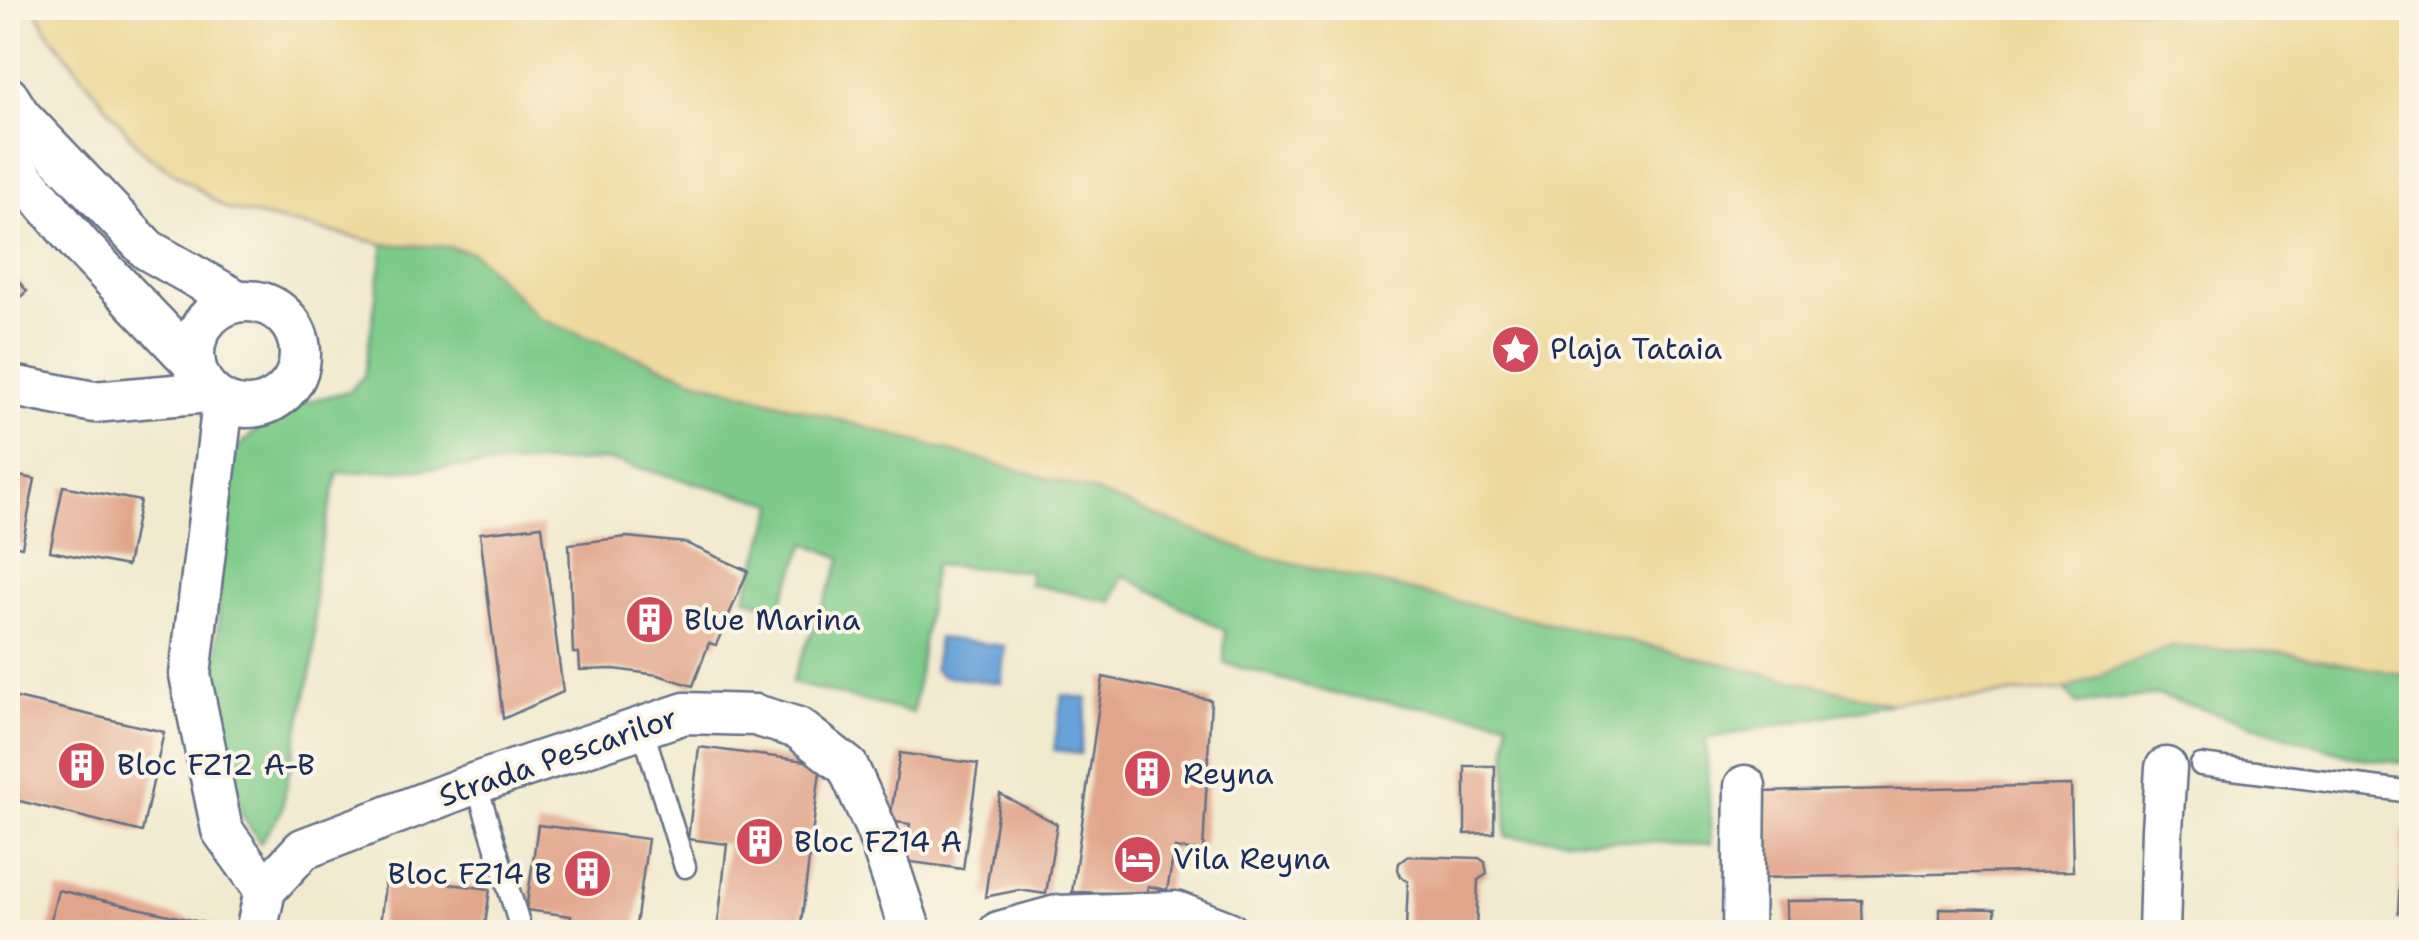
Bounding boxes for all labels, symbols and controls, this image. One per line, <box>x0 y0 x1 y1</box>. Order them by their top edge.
place icon: Plaja Tataia <box>1489 323 1541 375</box>
place label: Plaja Tataia <box>1550 328 1723 369</box>
building icon: Blue Marina <box>623 594 675 646</box>
place label: Blue Marina <box>684 599 861 640</box>
street label: Strada Pescarilor <box>433 696 683 817</box>
building icon: Bloc FZ12 A-B <box>56 739 108 791</box>
place label: Bloc FZ12 A-B <box>117 744 315 785</box>
building icon: Reyna <box>1122 748 1174 800</box>
place label: Reyna <box>1183 753 1274 794</box>
building icon: Bloc FZ14 A <box>733 816 785 868</box>
place label: Bloc FZ14 A <box>794 821 962 862</box>
hotel icon: Vila Reyna <box>1112 833 1164 885</box>
place label: Vila Reyna <box>1173 838 1330 879</box>
building icon: Bloc FZ14 B <box>561 848 613 900</box>
place label: Bloc FZ14 B <box>388 853 552 894</box>

